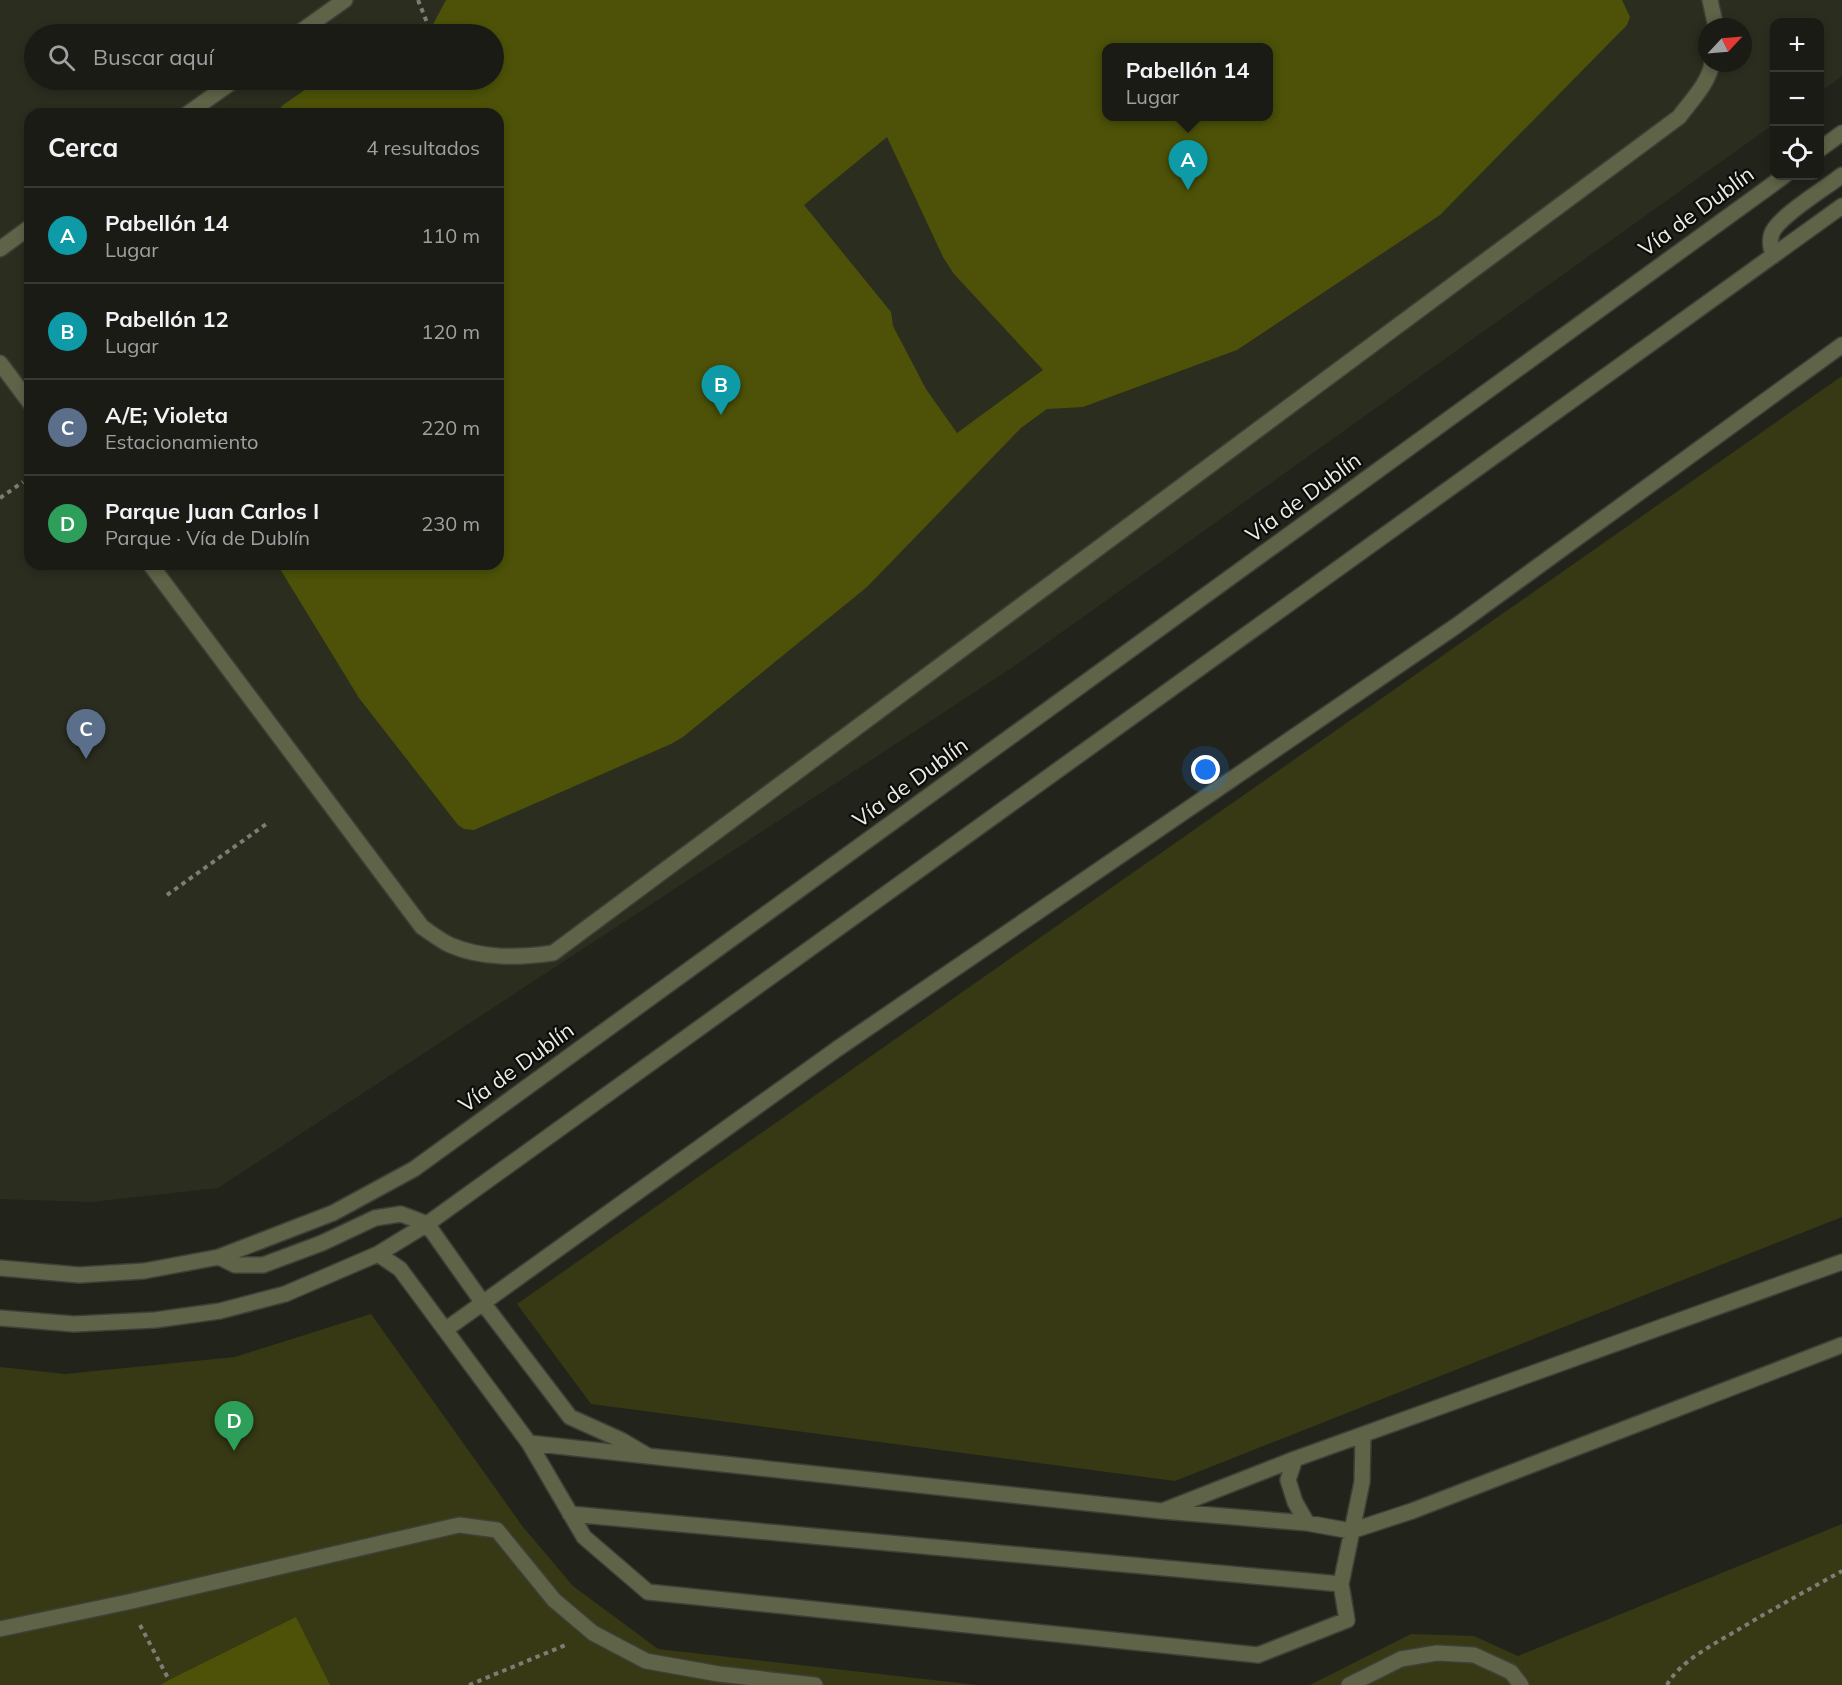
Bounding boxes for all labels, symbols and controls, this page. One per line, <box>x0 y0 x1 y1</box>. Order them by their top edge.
north arrow <box>1698 18 1752 72</box>
map controls <box>1770 18 1824 180</box>
button: + <box>1770 18 1824 72</box>
search box <box>24 24 504 90</box>
icon: search <box>45 41 78 74</box>
text: Buscar aquí <box>93 43 214 71</box>
popup <box>1102 43 1273 121</box>
text: Pabellón 14 <box>1126 56 1249 84</box>
button: − <box>1770 72 1824 126</box>
text: Lugar <box>1126 84 1179 109</box>
button: locate <box>1770 126 1824 180</box>
text: Cerca <box>48 131 118 164</box>
text: 4 resultados <box>366 135 480 160</box>
pin: A <box>1168 140 1208 190</box>
street label: Vía de Dublín <box>1633 160 1759 262</box>
text: Pabellón 14 <box>105 209 229 237</box>
text: A <box>60 223 75 248</box>
text: 110 m <box>421 223 480 248</box>
text: Lugar <box>105 237 159 262</box>
text: Pabellón 12 <box>105 305 229 333</box>
text: B <box>61 319 74 344</box>
text: 120 m <box>421 319 480 344</box>
text: Lugar <box>105 333 159 358</box>
pin: B <box>702 366 740 415</box>
text: A/E; Violeta <box>105 401 228 429</box>
text: C <box>61 415 74 440</box>
text: 220 m <box>421 415 480 440</box>
text: Estacionamiento <box>105 429 258 454</box>
street label: Vía de Dublín <box>1240 446 1366 548</box>
text: Parque Juan Carlos I <box>105 497 319 525</box>
text: D <box>60 511 75 536</box>
text: 230 m <box>421 511 480 536</box>
text: Parque · Vía de Dublín <box>105 525 310 550</box>
pin: C <box>66 710 106 759</box>
street label: Vía de Dublín <box>847 731 973 833</box>
your location <box>1191 755 1220 784</box>
street label: Vía de Dublín <box>453 1016 579 1118</box>
pin: D <box>214 1402 254 1451</box>

